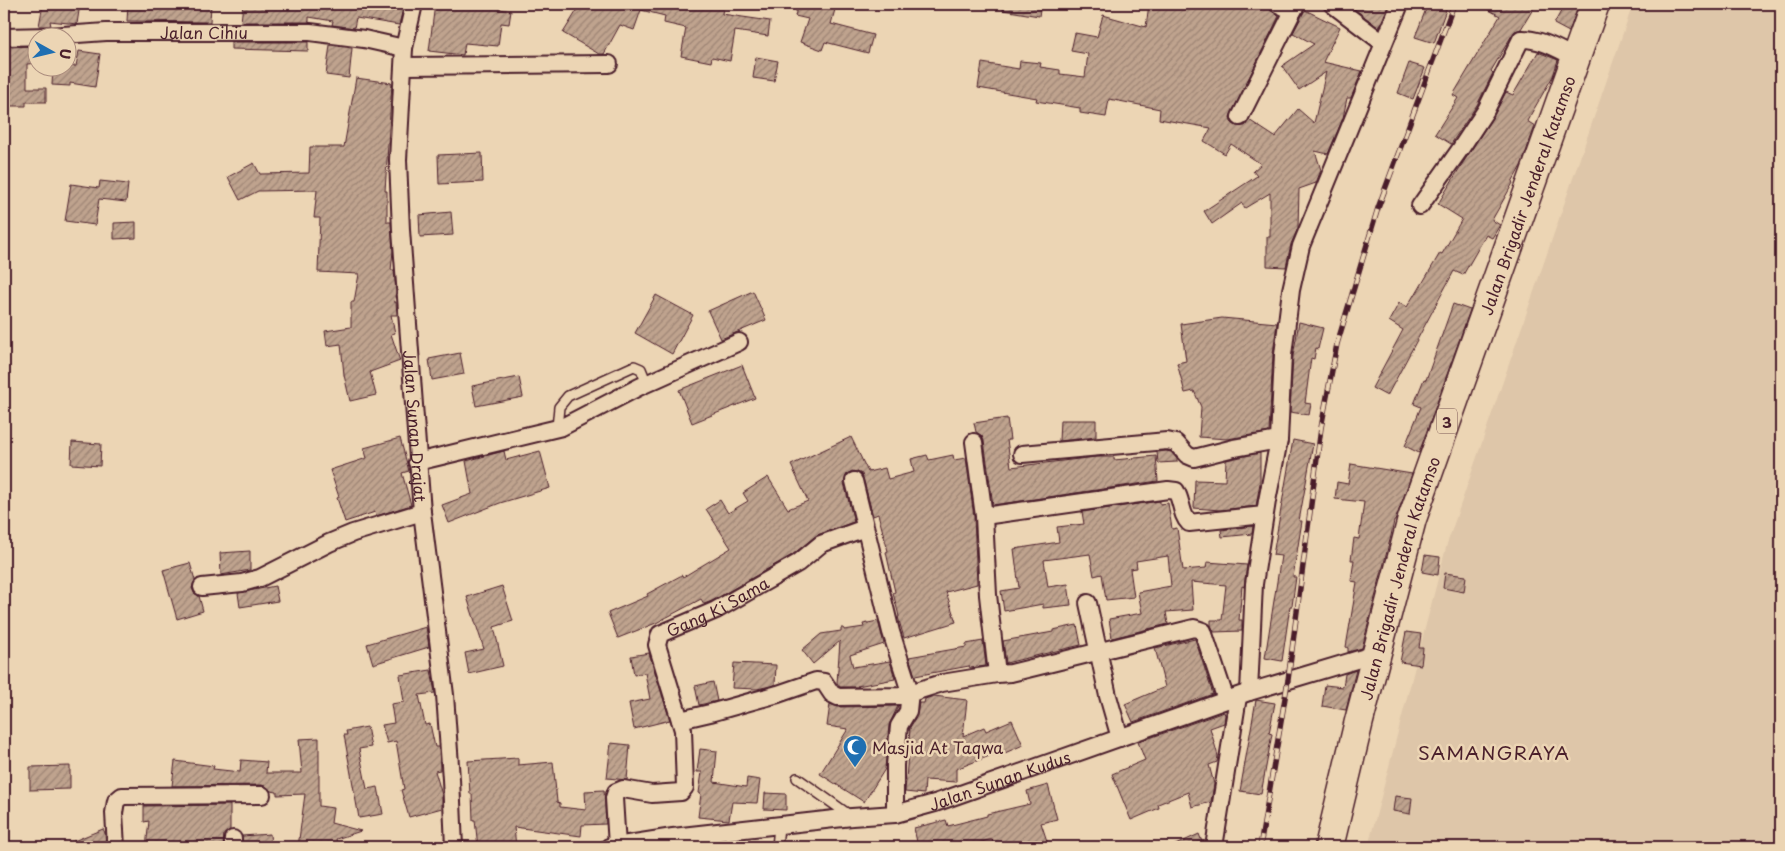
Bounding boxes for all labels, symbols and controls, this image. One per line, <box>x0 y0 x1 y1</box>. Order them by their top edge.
street label: Jalan Cihiu <box>160 20 248 44</box>
north arrow <box>28 28 78 78</box>
text: U <box>54 47 77 61</box>
street label: Jalan Brigadir Jenderal Katamso <box>1474 72 1581 318</box>
street label: Jalan Sunan Drajat <box>398 349 433 503</box>
road number: 3 <box>1437 408 1457 434</box>
street label: Jalan Brigadir Jenderal Katamso <box>1353 453 1445 702</box>
street label: Gang Ki Sama <box>662 570 773 642</box>
mosque icon: Masjid At Taqwa <box>842 734 868 768</box>
place label: Masjid At Taqwa <box>872 735 1003 759</box>
district label: SAMANGRAYA <box>1418 738 1570 766</box>
street label: Jalan Sunan Kudus <box>926 744 1074 816</box>

